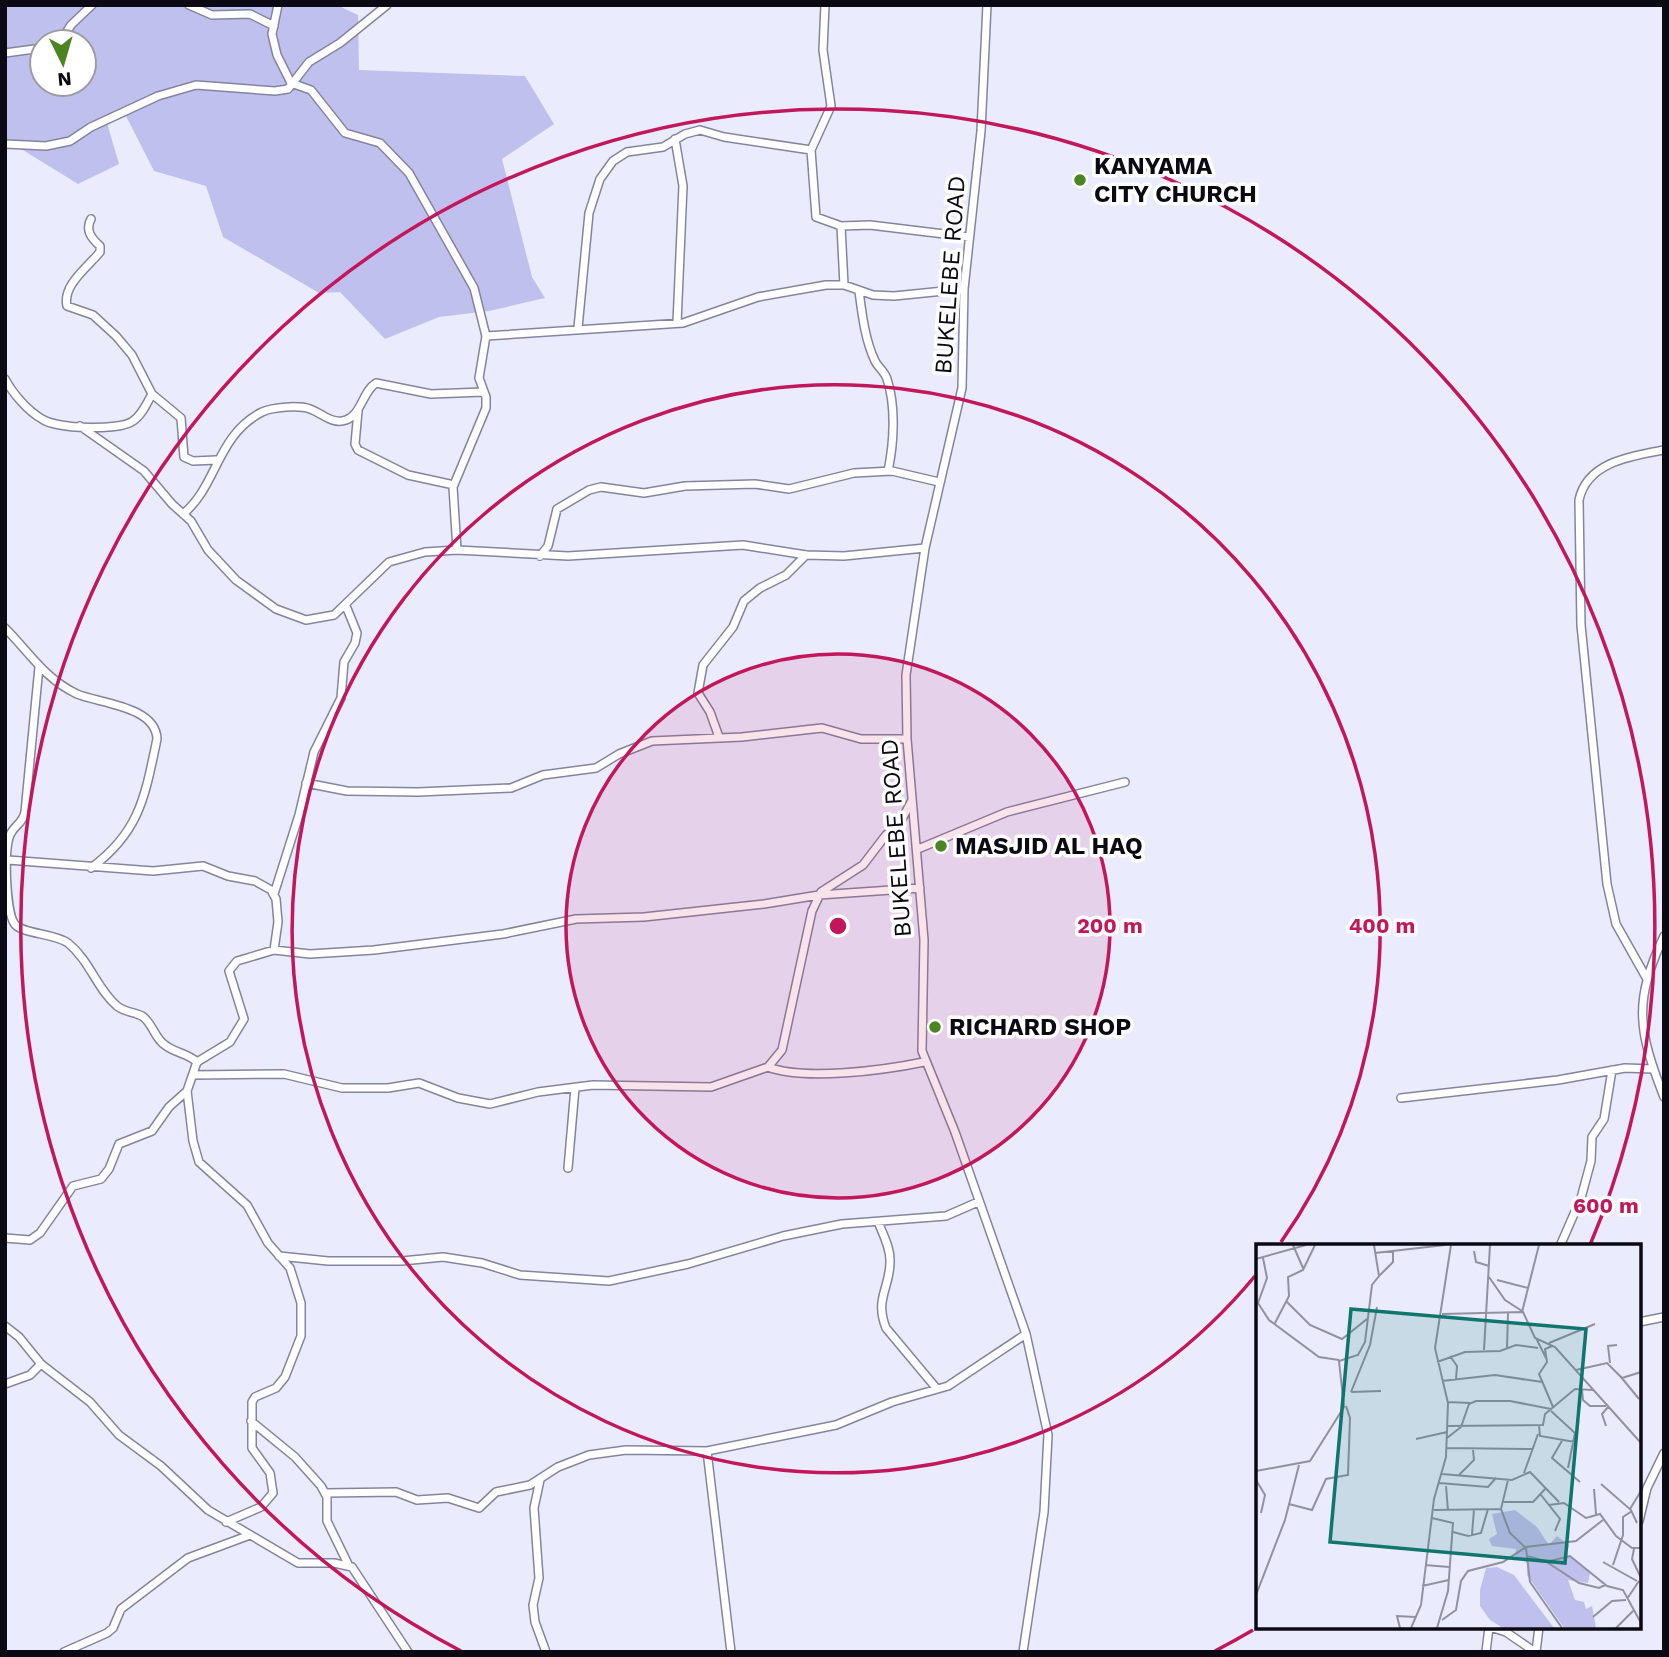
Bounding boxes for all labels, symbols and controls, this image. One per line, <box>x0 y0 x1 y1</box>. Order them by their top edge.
north arrow <box>28 28 98 98</box>
text: N <box>56 67 72 92</box>
place label: KANYAMA CITY CHURCH <box>1094 152 1257 208</box>
marker: KANYAMA CITY CHURCH <box>1072 172 1088 188</box>
street label: BUKELEBE ROAD <box>929 175 971 375</box>
street label: BUKELEBE ROAD <box>875 738 917 938</box>
place label: MASJID AL HAQ <box>955 832 1143 860</box>
marker: MASJID AL HAQ <box>933 838 949 854</box>
text: 200 m <box>1077 913 1143 938</box>
text: 400 m <box>1349 913 1415 938</box>
centre of rings <box>826 914 850 938</box>
place label: RICHARD SHOP <box>949 1013 1131 1041</box>
marker: RICHARD SHOP <box>927 1019 943 1035</box>
text: 600 m <box>1573 1193 1639 1218</box>
inset map <box>1256 1244 1641 1629</box>

